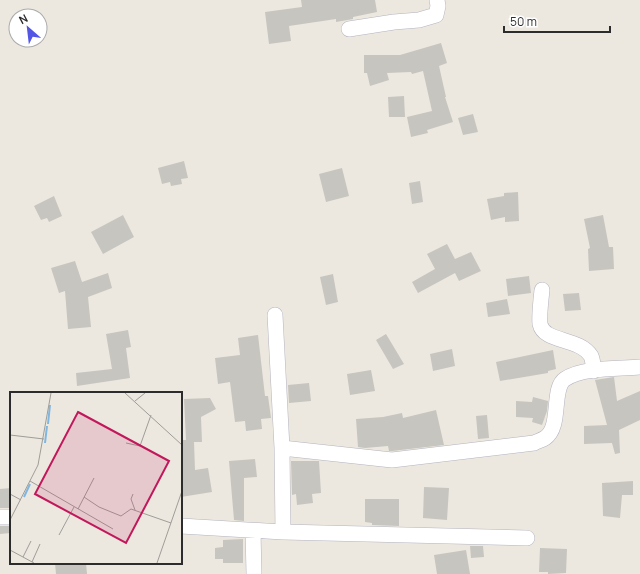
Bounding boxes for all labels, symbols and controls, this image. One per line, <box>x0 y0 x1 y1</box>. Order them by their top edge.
north arrow <box>8 8 48 48</box>
scale bar <box>504 8 610 34</box>
text: N <box>16 10 30 27</box>
text: 50 m <box>510 13 537 30</box>
inset map <box>10 392 182 564</box>

